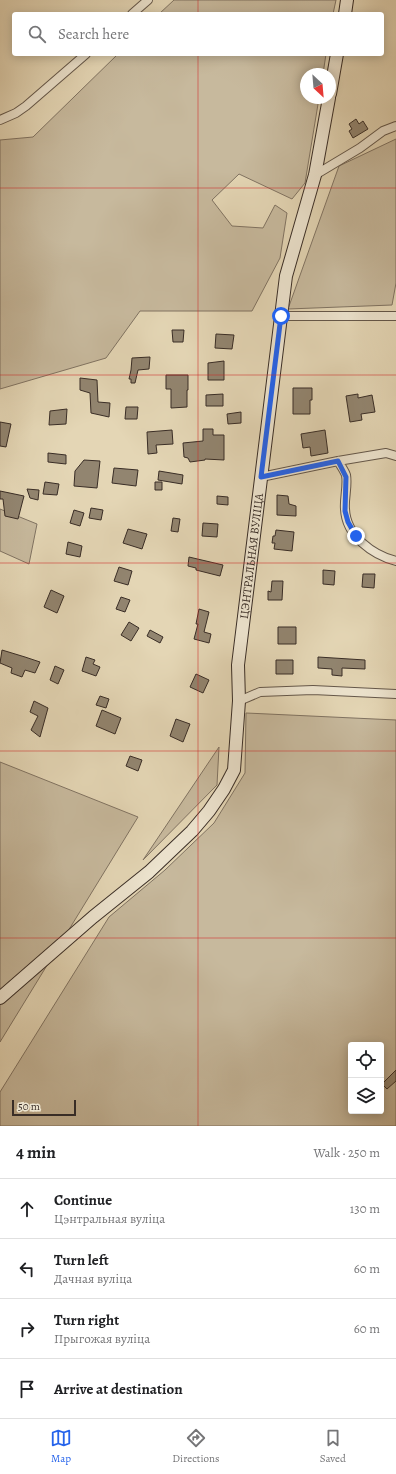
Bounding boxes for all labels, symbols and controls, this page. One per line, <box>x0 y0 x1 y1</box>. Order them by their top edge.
search box <box>12 12 384 56</box>
icon: search <box>26 23 48 45</box>
text: Search here <box>58 24 129 44</box>
north arrow <box>300 68 336 104</box>
route start <box>272 307 290 325</box>
street label: ЦЭНТРАЛЬНАЯ ВУЛІЦА <box>236 491 267 620</box>
route end <box>347 527 365 545</box>
map controls <box>348 1042 384 1114</box>
button: locate <box>348 1042 384 1078</box>
button: layers <box>348 1078 384 1114</box>
scale bar <box>12 1098 76 1117</box>
text: 50 m <box>18 1099 40 1114</box>
text: 4 min <box>16 1141 56 1164</box>
text: Walk · 250 m <box>313 1144 380 1161</box>
text: Continue <box>54 1190 112 1210</box>
icon: ahead <box>16 1198 38 1220</box>
text: 130 m <box>350 1200 380 1217</box>
text: Цэнтральная вуліца <box>54 1210 165 1227</box>
text: Turn left <box>54 1250 109 1270</box>
icon: left <box>16 1258 38 1280</box>
text: 60 m <box>354 1260 380 1277</box>
text: Дачная вуліца <box>54 1270 132 1287</box>
text: Turn right <box>54 1310 119 1330</box>
icon: right <box>16 1318 38 1340</box>
text: 60 m <box>354 1320 380 1337</box>
text: Прыгожая вуліца <box>54 1330 150 1347</box>
icon: arrive <box>16 1378 38 1400</box>
text: Arrive at destination <box>54 1379 183 1399</box>
tab: Map <box>50 1427 72 1466</box>
tab: Directions <box>172 1427 220 1466</box>
tab: Saved <box>320 1427 346 1466</box>

